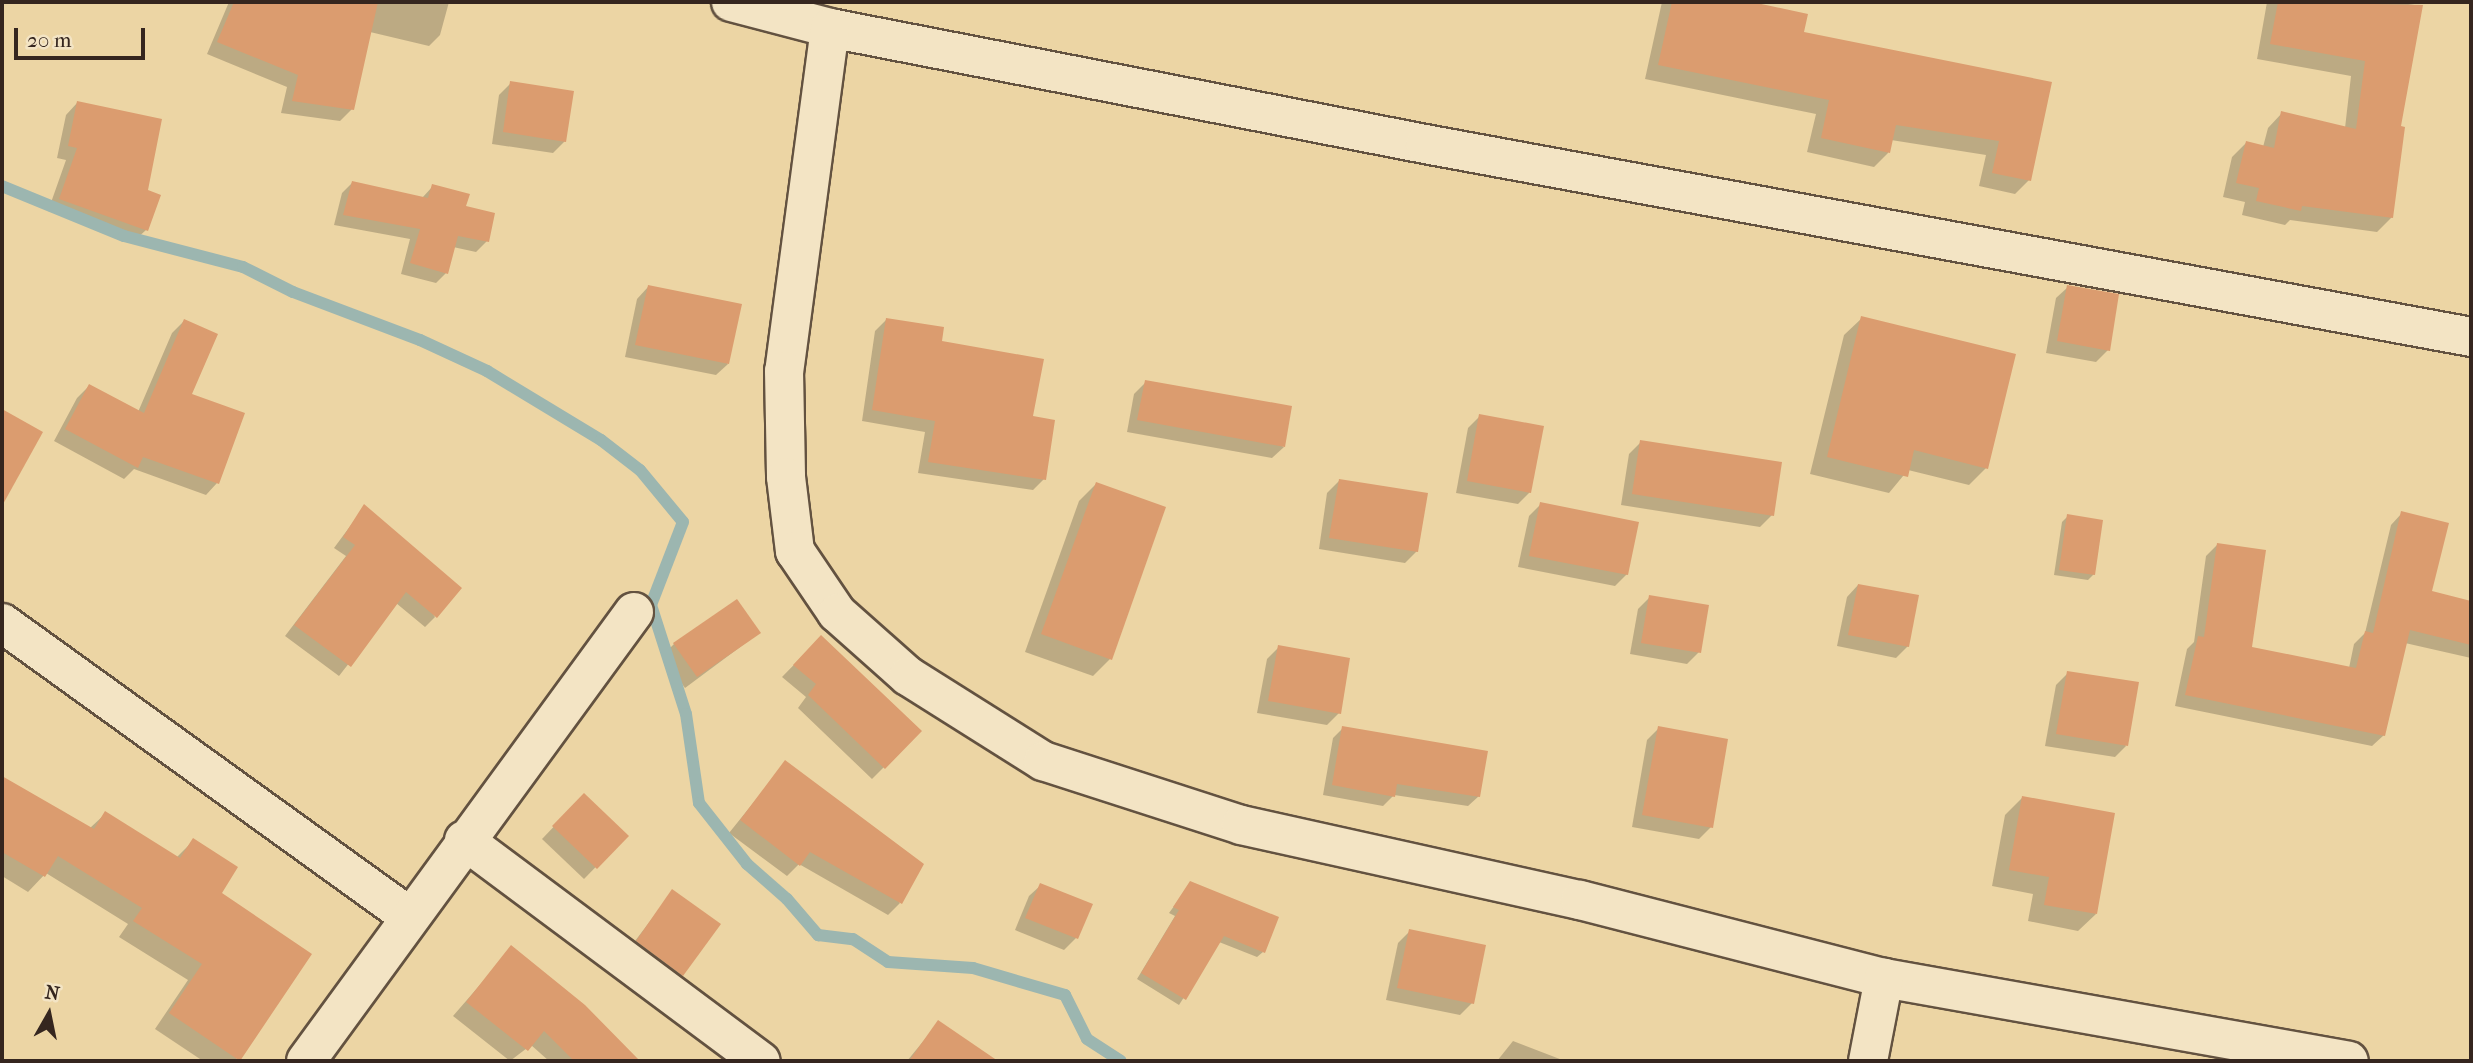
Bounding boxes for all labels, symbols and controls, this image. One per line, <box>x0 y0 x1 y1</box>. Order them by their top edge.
scale bar <box>18 14 149 58</box>
text: 20 m <box>27 28 71 52</box>
north arrow <box>14 979 84 1049</box>
text: N <box>43 981 61 1005</box>

